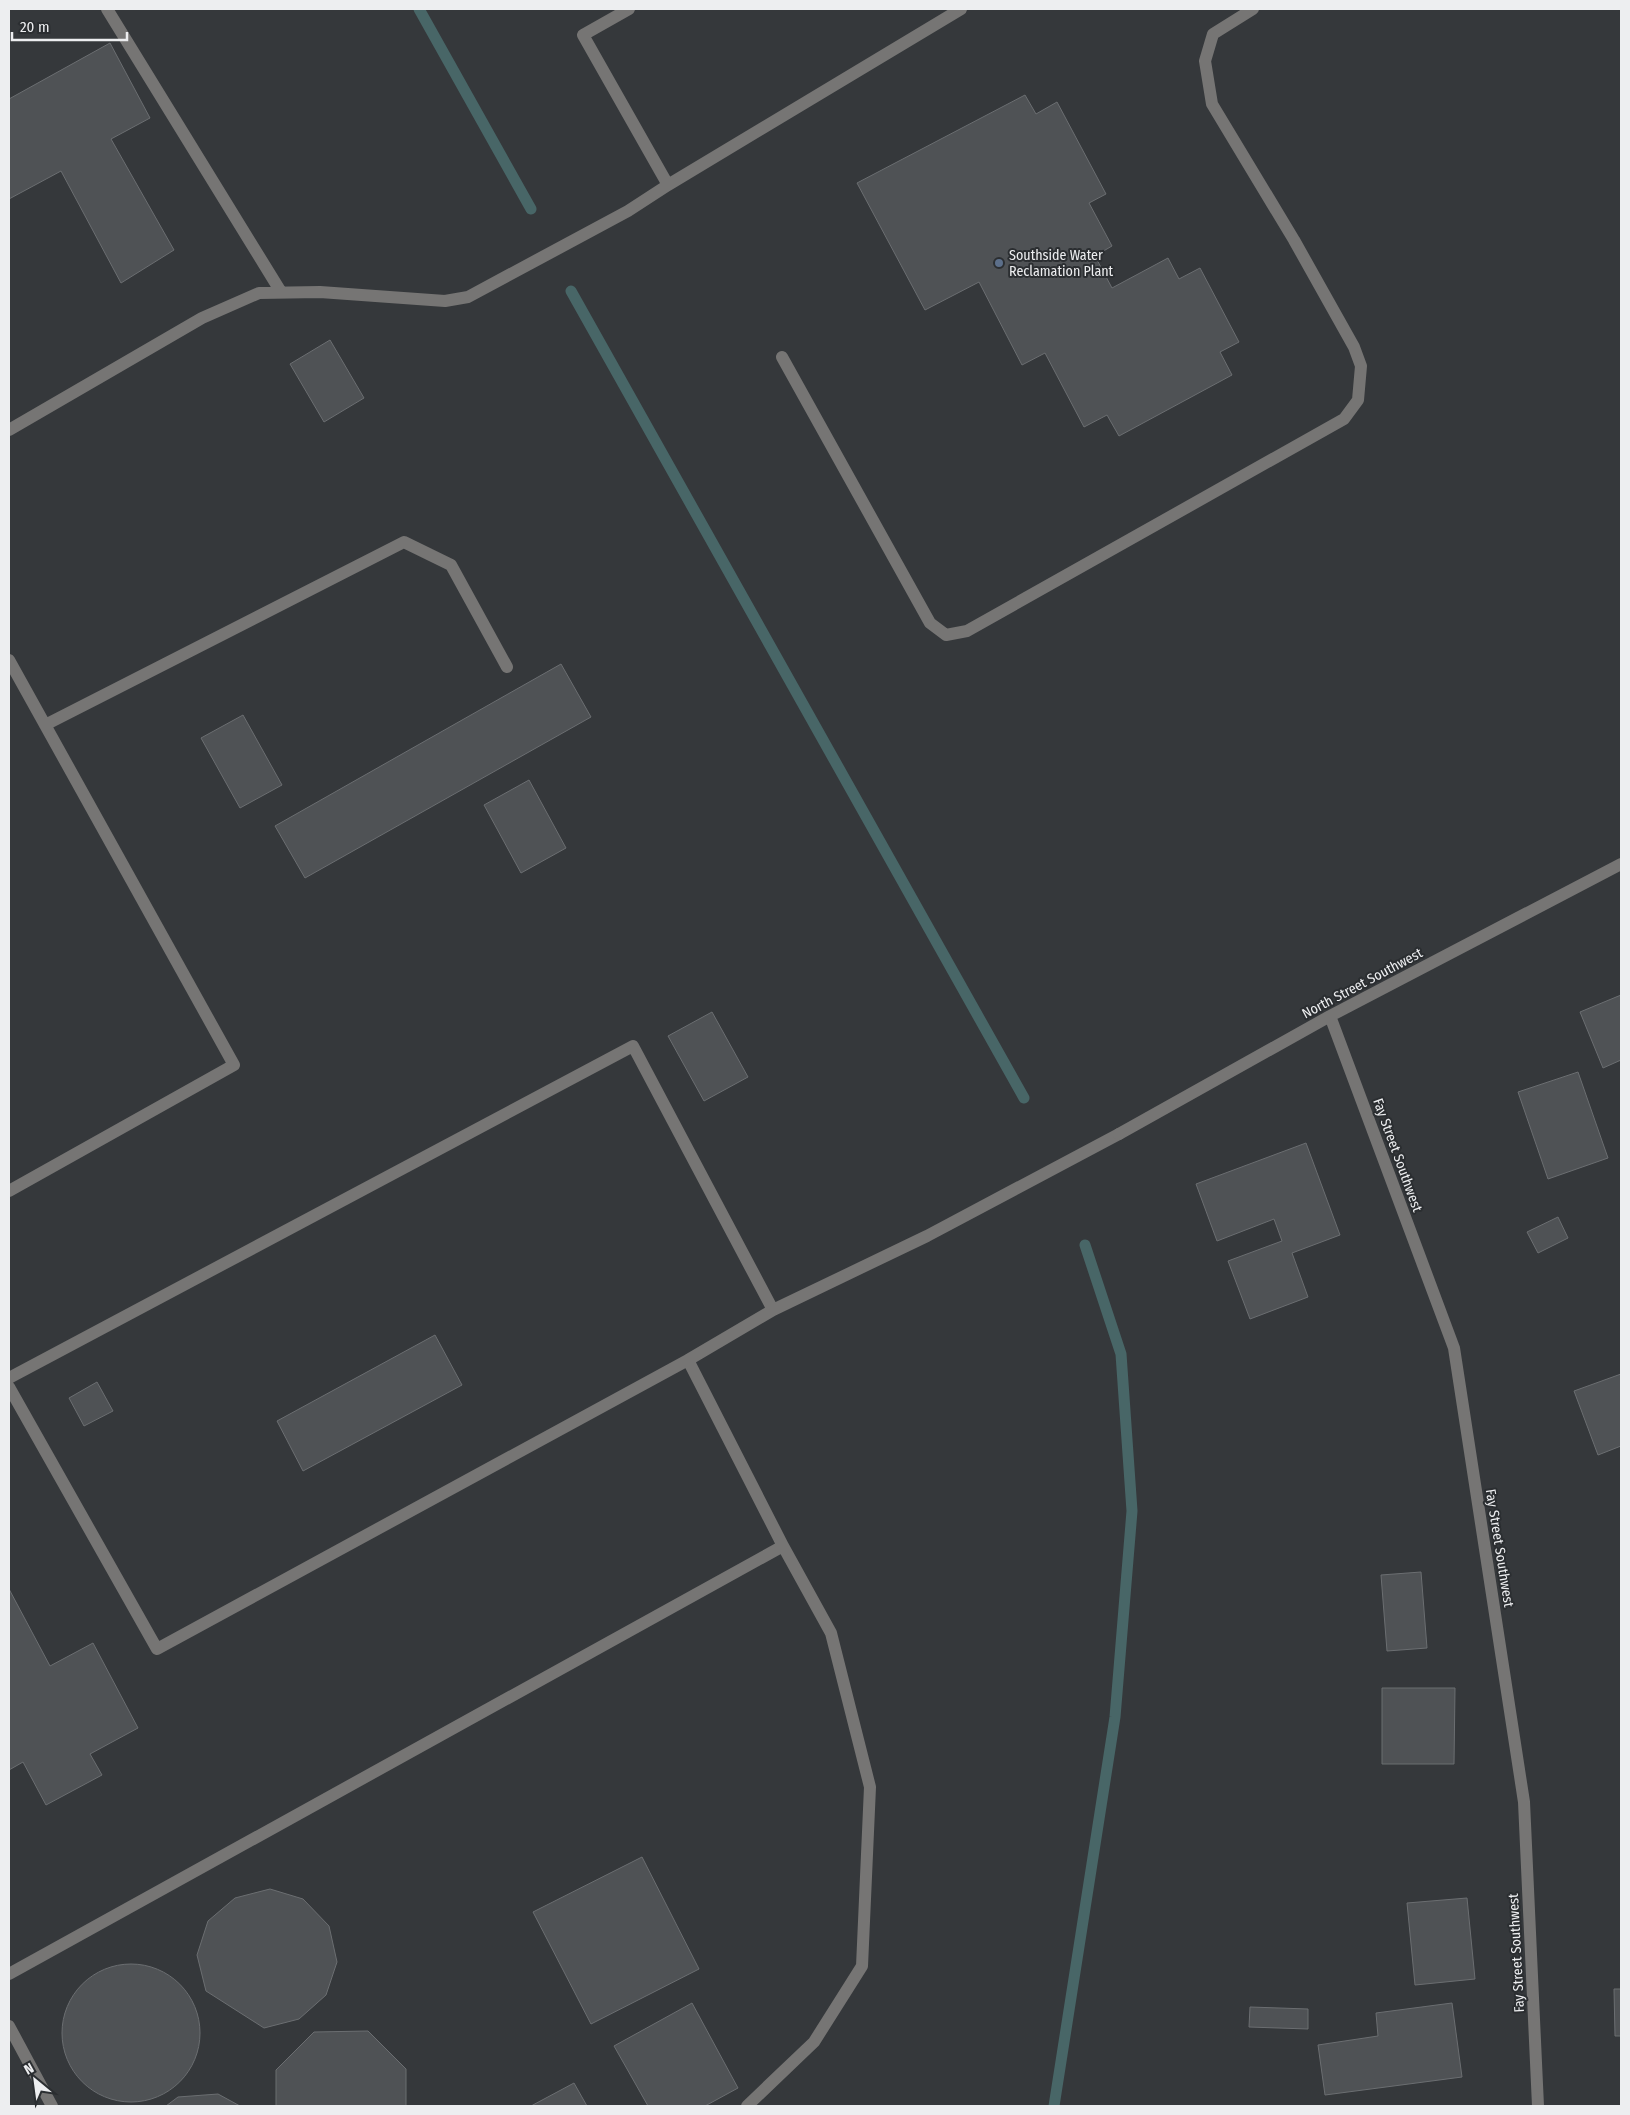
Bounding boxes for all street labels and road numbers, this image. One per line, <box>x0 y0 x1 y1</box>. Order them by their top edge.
street label: North Street Southwest <box>1299 944 1426 1022</box>
street label: Fay Street Southwest <box>1369 1096 1426 1215</box>
street label: Fay Street Southwest <box>1482 1488 1517 1609</box>
street label: Fay Street Southwest <box>1505 1892 1528 2013</box>

